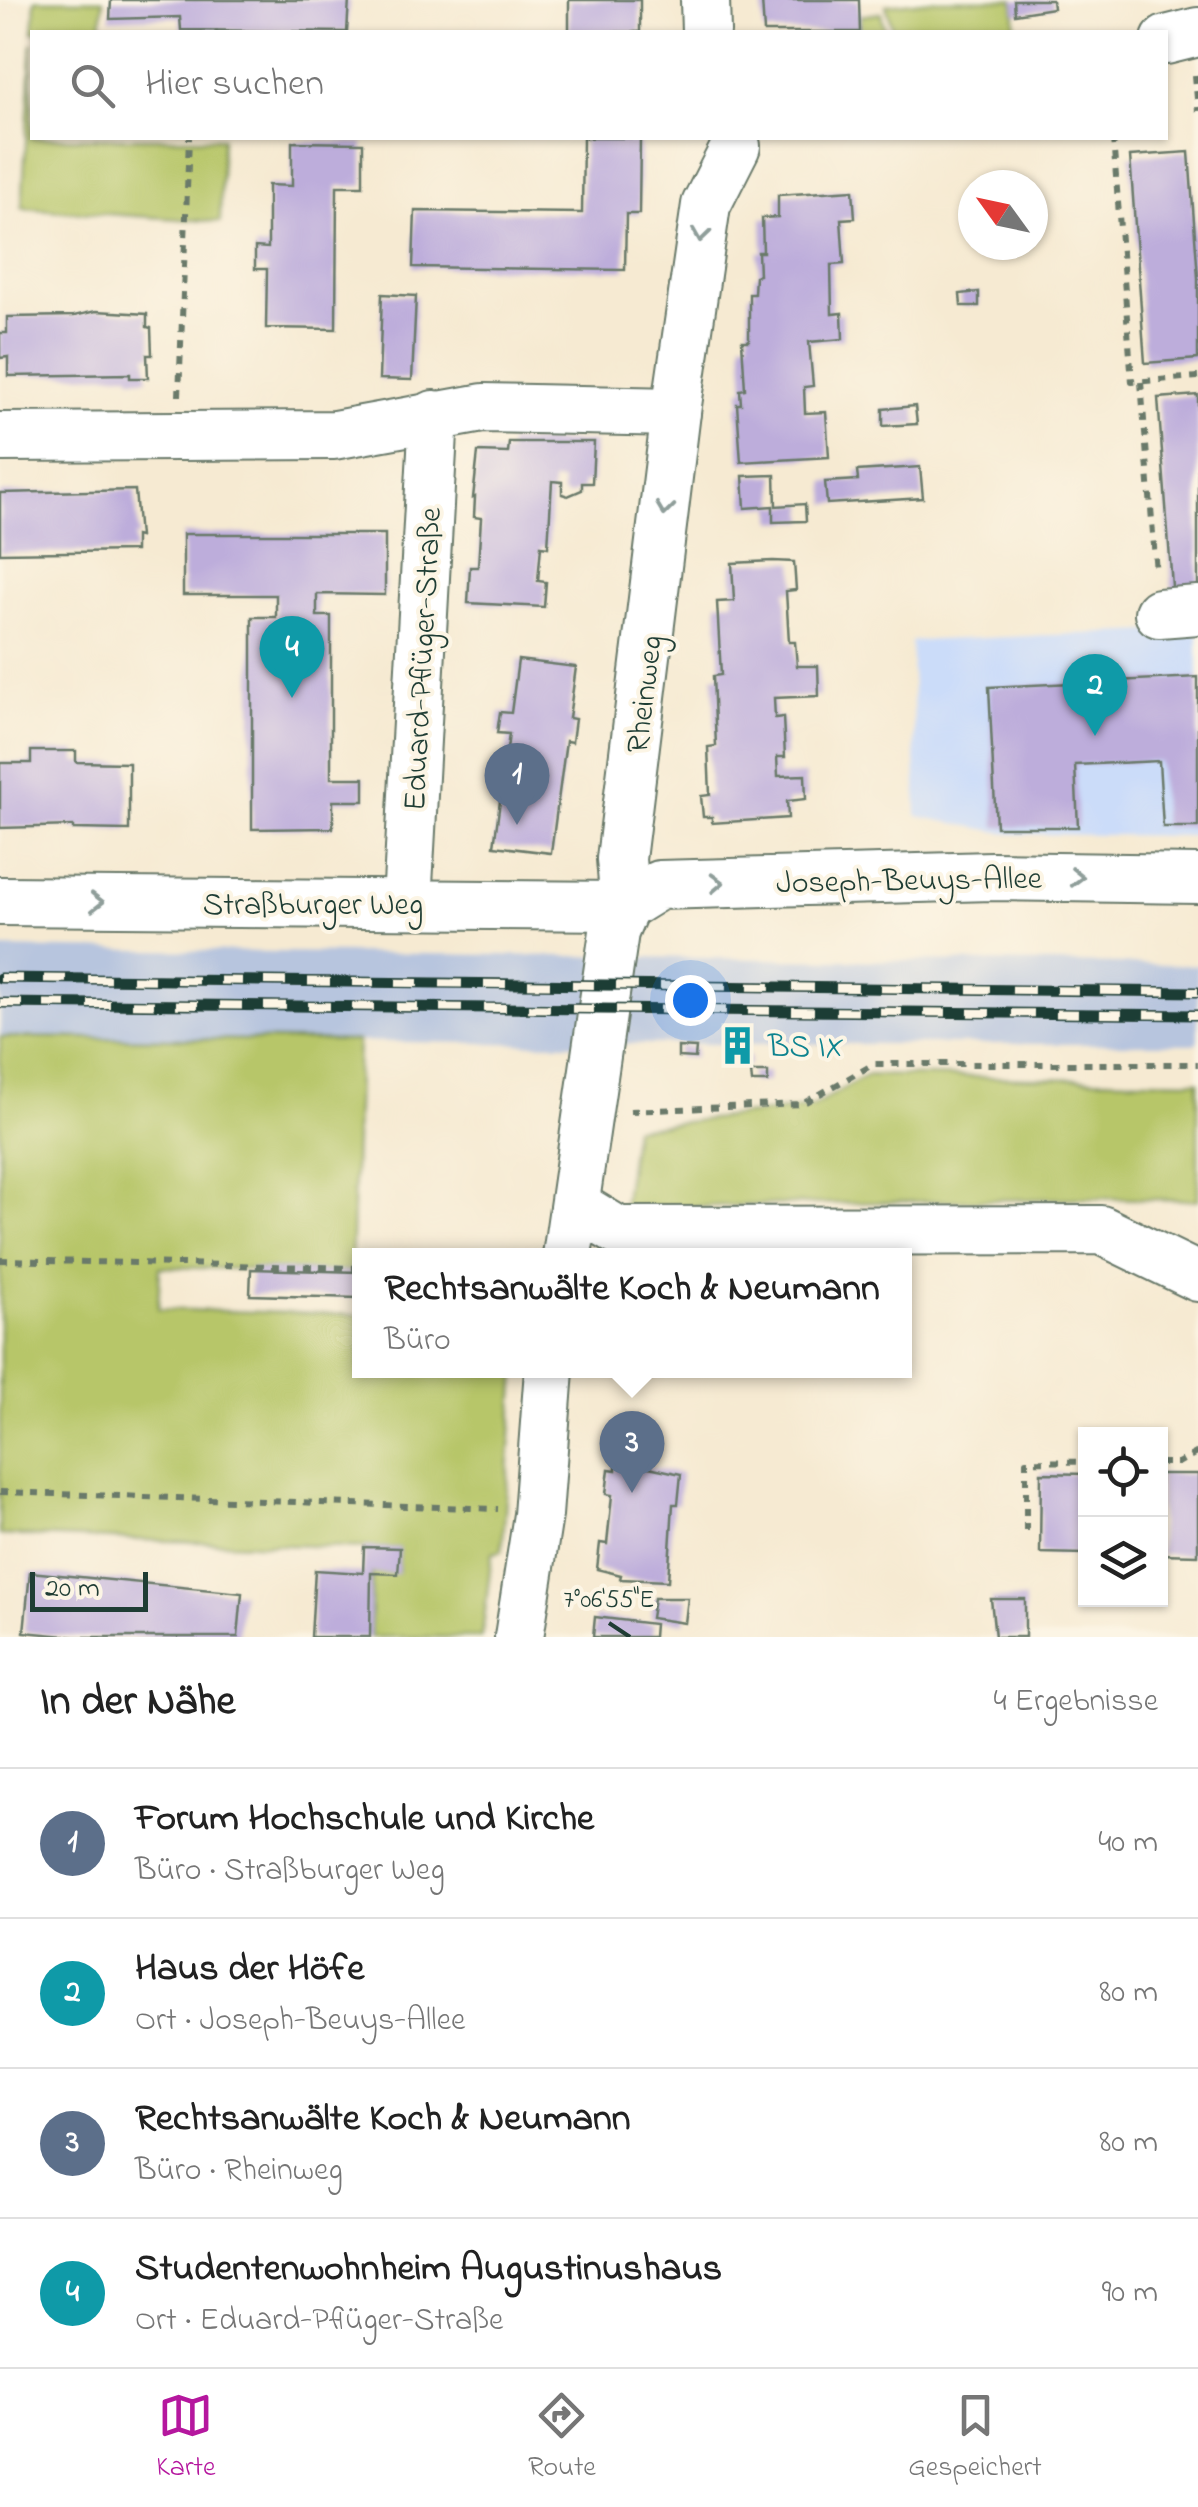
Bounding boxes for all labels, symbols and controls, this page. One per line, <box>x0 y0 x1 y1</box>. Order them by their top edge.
search box <box>30 30 1168 140</box>
text: Hier suchen <box>145 57 324 113</box>
icon: search <box>65 58 120 113</box>
north arrow <box>958 170 1048 260</box>
one-way arrow <box>692 227 713 244</box>
one-way arrow <box>655 501 676 517</box>
street label: Eduard-Pflüger-Straße <box>393 506 456 812</box>
pin: 4 <box>260 616 324 698</box>
street label: Rheinweg <box>616 633 677 756</box>
pin: 2 <box>1062 654 1128 736</box>
pin: 1 <box>484 742 550 825</box>
street label: Joseph-Beuys-Allee <box>776 857 1043 908</box>
one-way arrow <box>1070 866 1085 888</box>
one-way arrow <box>709 872 725 893</box>
street label: Straßburger Weg <box>203 883 423 930</box>
one-way arrow <box>90 891 106 912</box>
your location <box>665 975 716 1026</box>
building icon: BS IX <box>717 1024 759 1066</box>
place label: BS IX <box>767 1025 844 1072</box>
popup <box>352 1248 912 1378</box>
text: Rechtsanwälte Koch & Neumann <box>384 1262 880 1318</box>
text: Büro <box>384 1318 451 1365</box>
pin: 3 <box>600 1410 664 1493</box>
map controls <box>1078 1427 1168 1607</box>
button: locate <box>1078 1427 1168 1517</box>
button: layers <box>1078 1517 1168 1607</box>
scale bar <box>30 1567 148 1612</box>
text: 20 m <box>45 1569 100 1610</box>
text: 7°06'55"E <box>563 1583 655 1619</box>
text: In der Nähe <box>40 1672 235 1733</box>
text: 4 Ergebnisse <box>993 1679 1158 1726</box>
text: Forum Hochschule und Kirche <box>135 1792 594 1848</box>
text: 1 <box>67 1820 78 1867</box>
text: 40 m <box>1098 1820 1158 1867</box>
text: Büro · Straßburger Weg <box>135 1848 445 1895</box>
text: Haus der Höfe <box>135 1942 364 1998</box>
text: 2 <box>65 1970 80 2017</box>
text: 80 m <box>1099 1970 1158 2017</box>
text: Ort · Joseph-Beuys-Allee <box>135 1998 465 2045</box>
text: Rechtsanwälte Koch & Neumann <box>135 2092 630 2148</box>
text: 3 <box>66 2120 79 2167</box>
text: 80 m <box>1099 2120 1158 2167</box>
text: Büro · Rheinweg <box>135 2148 343 2195</box>
text: Studentenwohnheim Augustinushaus <box>135 2242 722 2298</box>
text: 4 <box>66 2270 79 2317</box>
text: 90 m <box>1102 2270 1158 2317</box>
text: Ort · Eduard-Pflüger-Straße <box>135 2298 503 2345</box>
tab: Karte <box>156 2388 216 2489</box>
tab: Route <box>528 2388 596 2489</box>
tab: Gespeichert <box>908 2388 1042 2489</box>

